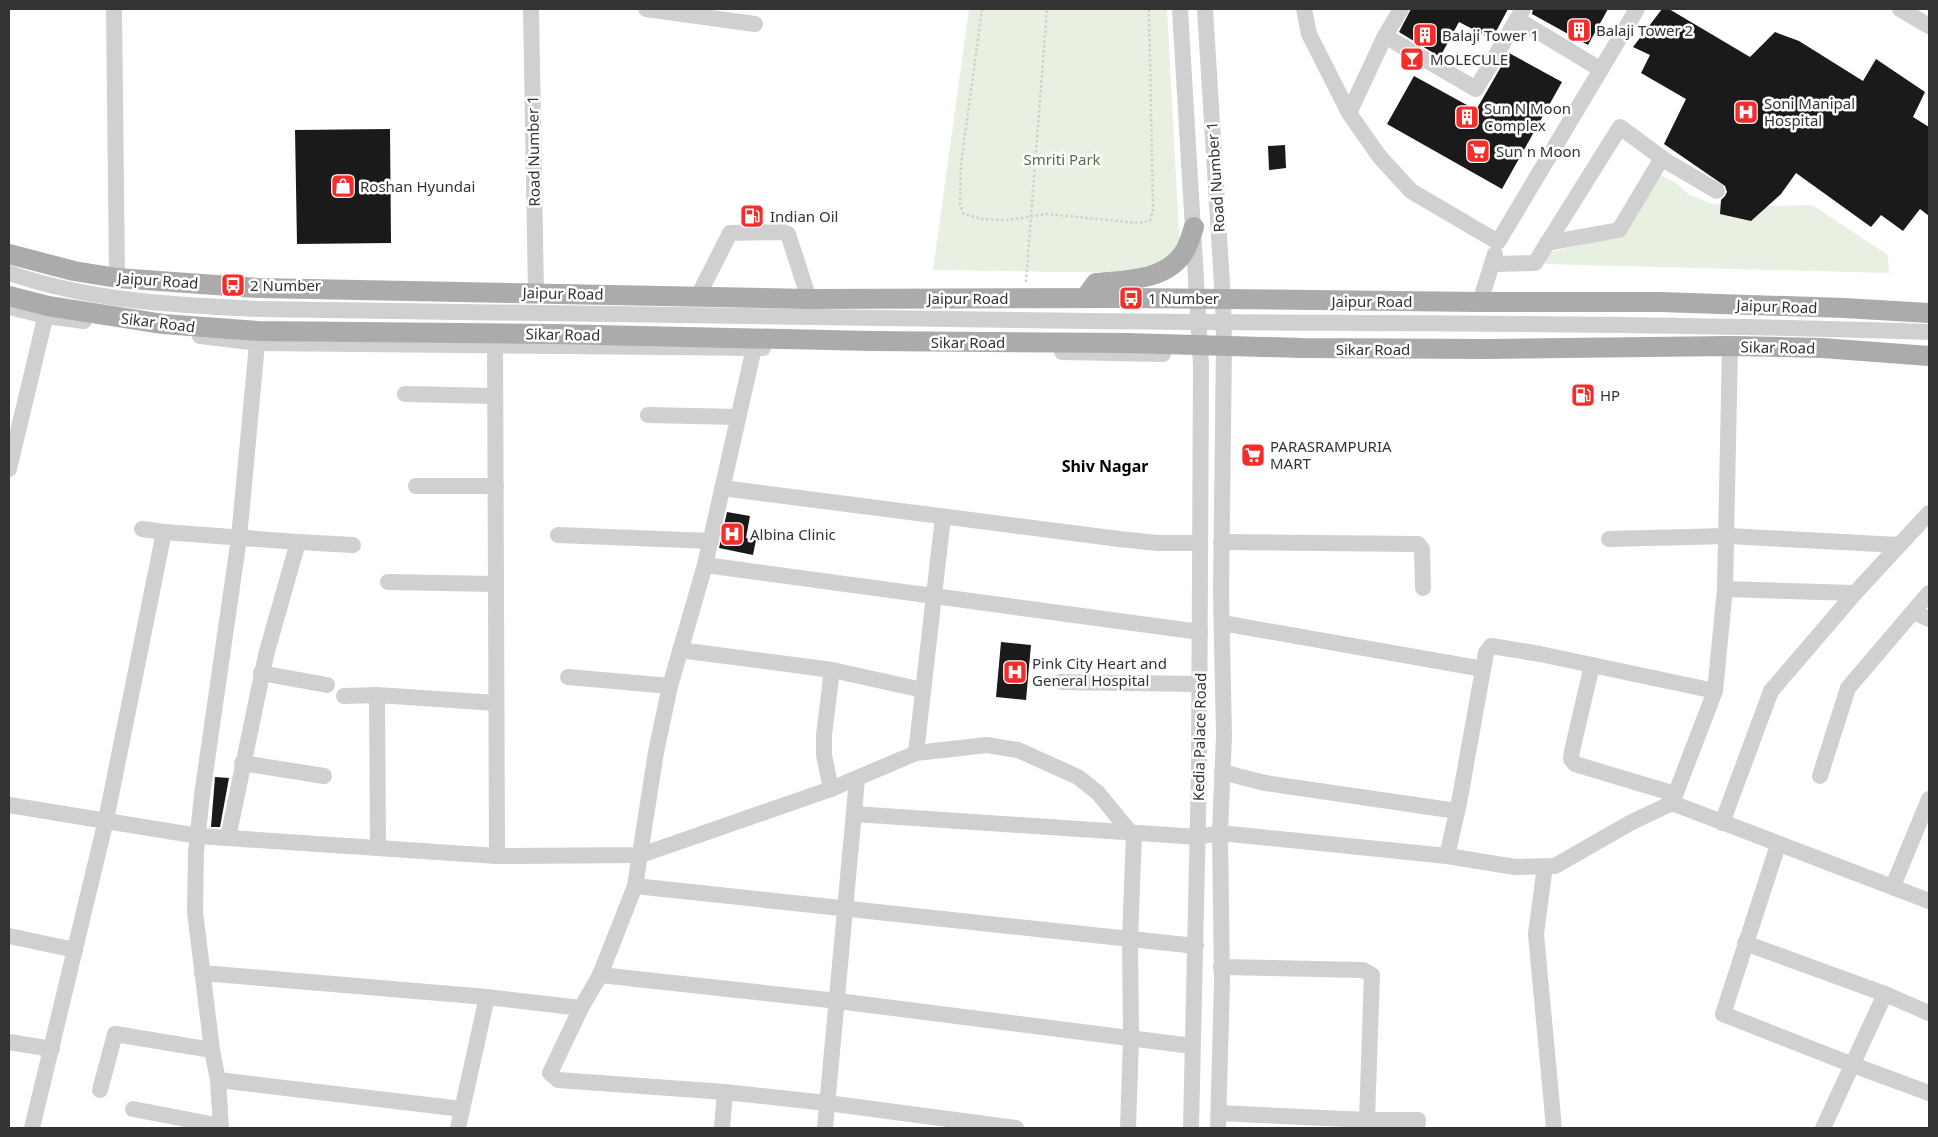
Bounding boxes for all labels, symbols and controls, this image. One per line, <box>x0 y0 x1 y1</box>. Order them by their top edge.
building icon: Balaji Tower 2 <box>1566 17 1592 43</box>
place label: Balaji Tower 2 <box>1596 20 1693 40</box>
building icon: Balaji Tower 1 <box>1412 22 1438 48</box>
place label: Balaji Tower 1 <box>1442 25 1539 45</box>
bar icon: MOLECULE <box>1399 46 1425 72</box>
place label: MOLECULE <box>1430 49 1508 69</box>
place label: Soni Manipal Hospital <box>1764 93 1855 130</box>
street label: Road Number 1 <box>522 95 544 207</box>
place label: Sun N Moon Complex <box>1484 98 1571 135</box>
hospital icon: Soni Manipal Hospital <box>1733 99 1759 125</box>
building icon: Sun N Moon Complex <box>1454 104 1480 130</box>
street label: Road Number 1 <box>1201 121 1229 233</box>
supermarket icon: Sun n Moon <box>1465 138 1491 164</box>
place label: Sun n Moon <box>1496 141 1581 161</box>
park label: Smriti Park <box>1023 149 1101 169</box>
shop icon: Roshan Hyundai <box>330 173 356 199</box>
place label: Roshan Hyundai <box>360 176 475 196</box>
fuel station icon: Indian Oil <box>739 203 765 229</box>
place label: Indian Oil <box>770 206 839 226</box>
street label: Jaipur Road <box>115 267 199 293</box>
bus stop icon: 2 Number <box>220 272 246 298</box>
place label: 2 Number <box>250 275 321 295</box>
street label: Jaipur Road <box>520 282 604 304</box>
bus stop icon: 1 Number <box>1118 285 1144 311</box>
street label: Jaipur Road <box>925 288 1009 308</box>
place label: 1 Number <box>1148 288 1219 308</box>
street label: Jaipur Road <box>1329 291 1413 311</box>
street label: Jaipur Road <box>1734 295 1818 317</box>
street label: Sikar Road <box>120 308 196 336</box>
street label: Sikar Road <box>525 323 601 345</box>
street label: Sikar Road <box>931 332 1005 352</box>
street label: Sikar Road <box>1740 336 1816 358</box>
street label: Sikar Road <box>1336 339 1410 359</box>
fuel station icon: HP <box>1570 382 1596 408</box>
place label: HP <box>1600 385 1620 405</box>
place label: PARASRAMPURIA MART <box>1270 436 1392 473</box>
supermarket icon: PARASRAMPURIA MART <box>1240 442 1266 468</box>
district label: Shiv Nagar <box>1062 455 1148 477</box>
hospital icon: Albina Clinic <box>719 521 745 547</box>
place label: Albina Clinic <box>750 524 836 544</box>
place label: Pink City Heart and General Hospital <box>1032 653 1167 690</box>
hospital icon: Pink City Heart and General Hospital <box>1002 659 1028 685</box>
street label: Kedia Palace Road <box>1188 673 1210 801</box>

